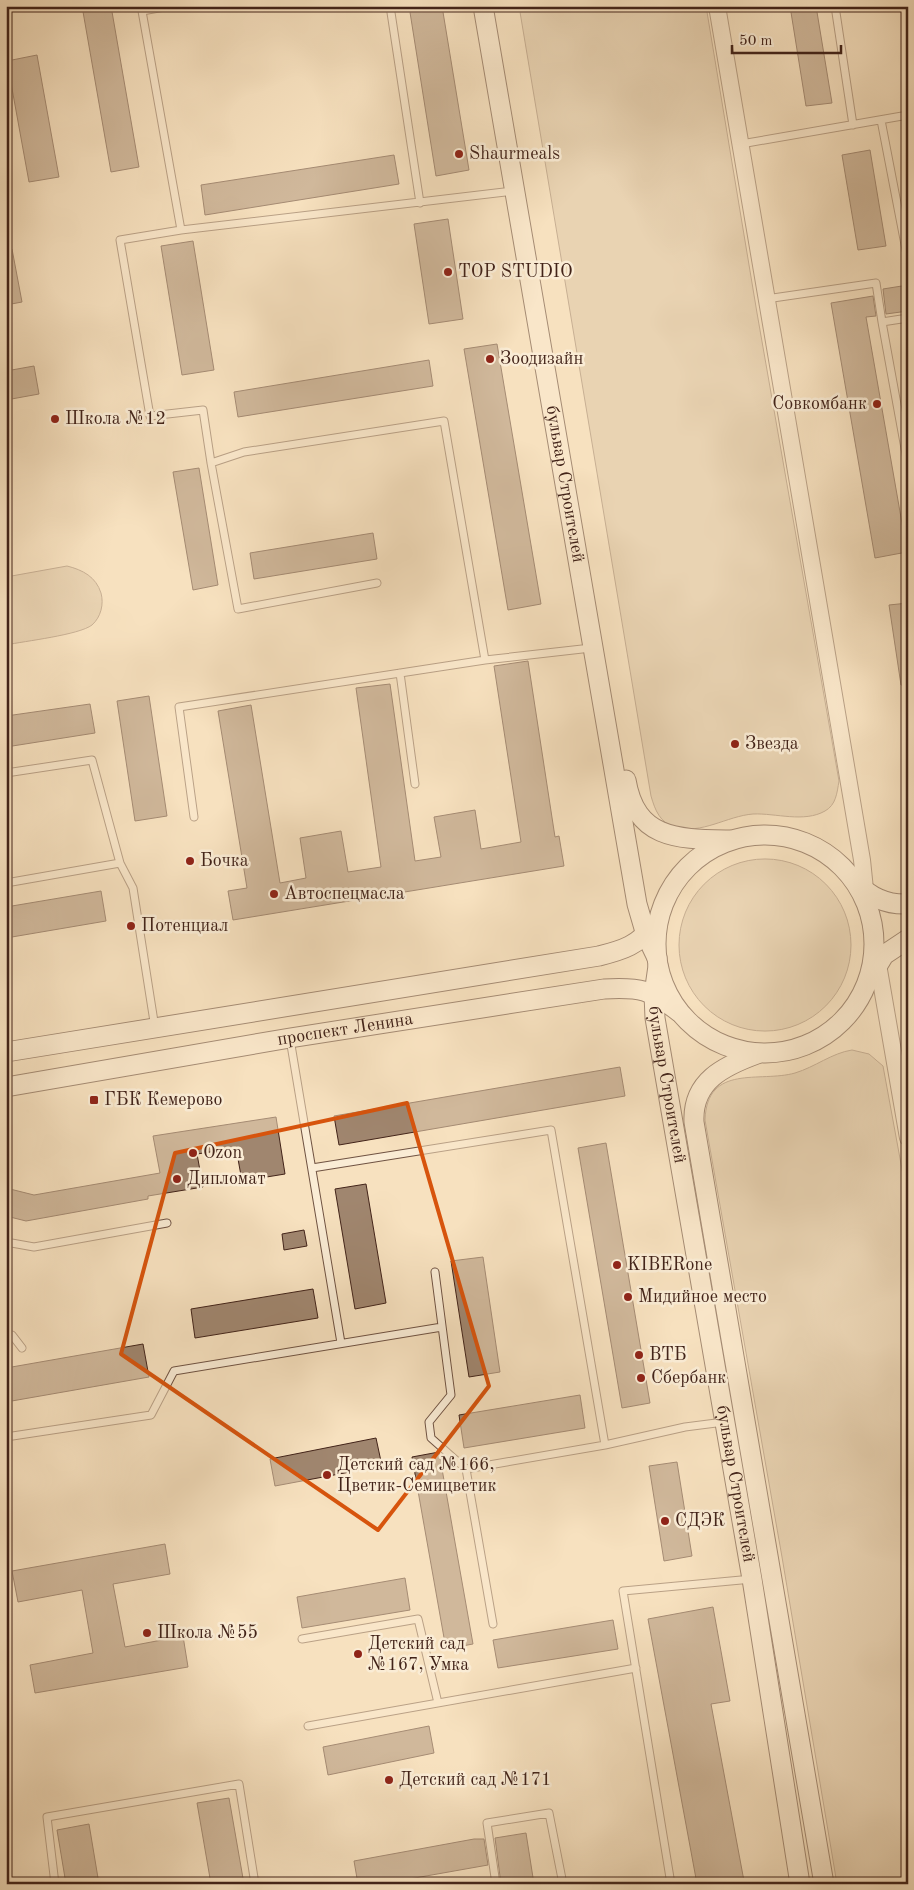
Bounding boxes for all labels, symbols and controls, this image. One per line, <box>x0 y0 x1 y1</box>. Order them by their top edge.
scale bar <box>732 22 840 54</box>
text: 50 m <box>739 34 773 49</box>
place label: Shaurmeals <box>469 145 560 163</box>
marker: Shaurmeals <box>453 148 465 160</box>
place label: TOP STUDIO <box>458 263 573 281</box>
marker: TOP STUDIO <box>442 266 454 278</box>
place label: Зоодизайн <box>500 350 583 368</box>
marker: Зоодизайн <box>484 353 496 365</box>
place label: Совкомбанк <box>772 395 867 413</box>
marker: Совкомбанк <box>871 398 883 410</box>
street label: бульвар Строителей <box>543 404 587 564</box>
place label: Школа №12 <box>65 410 166 428</box>
marker: Школа №12 <box>49 413 61 425</box>
place label: Звезда <box>745 735 799 753</box>
marker: Звезда <box>729 738 741 750</box>
place label: Бочка <box>200 852 249 870</box>
marker: Бочка <box>184 855 196 867</box>
place label: Автоспецмасла <box>284 885 405 903</box>
marker: Автоспецмасла <box>268 888 280 900</box>
place label: Потенциал <box>141 917 228 935</box>
marker: Потенциал <box>125 920 137 932</box>
street label: бульвар Строителей <box>646 1006 689 1165</box>
street label: проспект Ленина <box>276 1010 414 1049</box>
place label: ГБК Кемерово <box>104 1091 223 1109</box>
marker: ГБК Кемерово <box>88 1094 100 1106</box>
place label: Ozon <box>203 1144 242 1162</box>
marker: Ozon <box>187 1147 199 1159</box>
place label: Дипломат <box>187 1170 266 1188</box>
marker: Дипломат <box>171 1173 183 1185</box>
place label: KIBERone <box>627 1256 712 1274</box>
marker: KIBERone <box>611 1259 623 1271</box>
place label: Мидийное место <box>638 1288 767 1306</box>
marker: Мидийное место <box>622 1291 634 1303</box>
place label: ВТБ <box>649 1346 687 1364</box>
marker: ВТБ <box>633 1349 645 1361</box>
place label: Сбербанк <box>651 1369 726 1387</box>
marker: Сбербанк <box>635 1372 647 1384</box>
street label: бульвар Строителей <box>713 1404 758 1564</box>
place label: Детский сад №166, Цветик-Семицветик <box>337 1456 497 1495</box>
marker: Детский сад №166, Цветик-Семицветик <box>321 1469 333 1481</box>
place label: СДЭК <box>675 1512 725 1530</box>
marker: СДЭК <box>659 1515 671 1527</box>
place label: Школа №55 <box>157 1624 258 1642</box>
marker: Школа №55 <box>141 1627 153 1639</box>
place label: Детский сад №167, Умка <box>368 1635 469 1674</box>
marker: Детский сад №167, Умка <box>352 1648 364 1660</box>
place label: Детский сад №171 <box>399 1771 552 1789</box>
marker: Детский сад №171 <box>383 1774 395 1786</box>

